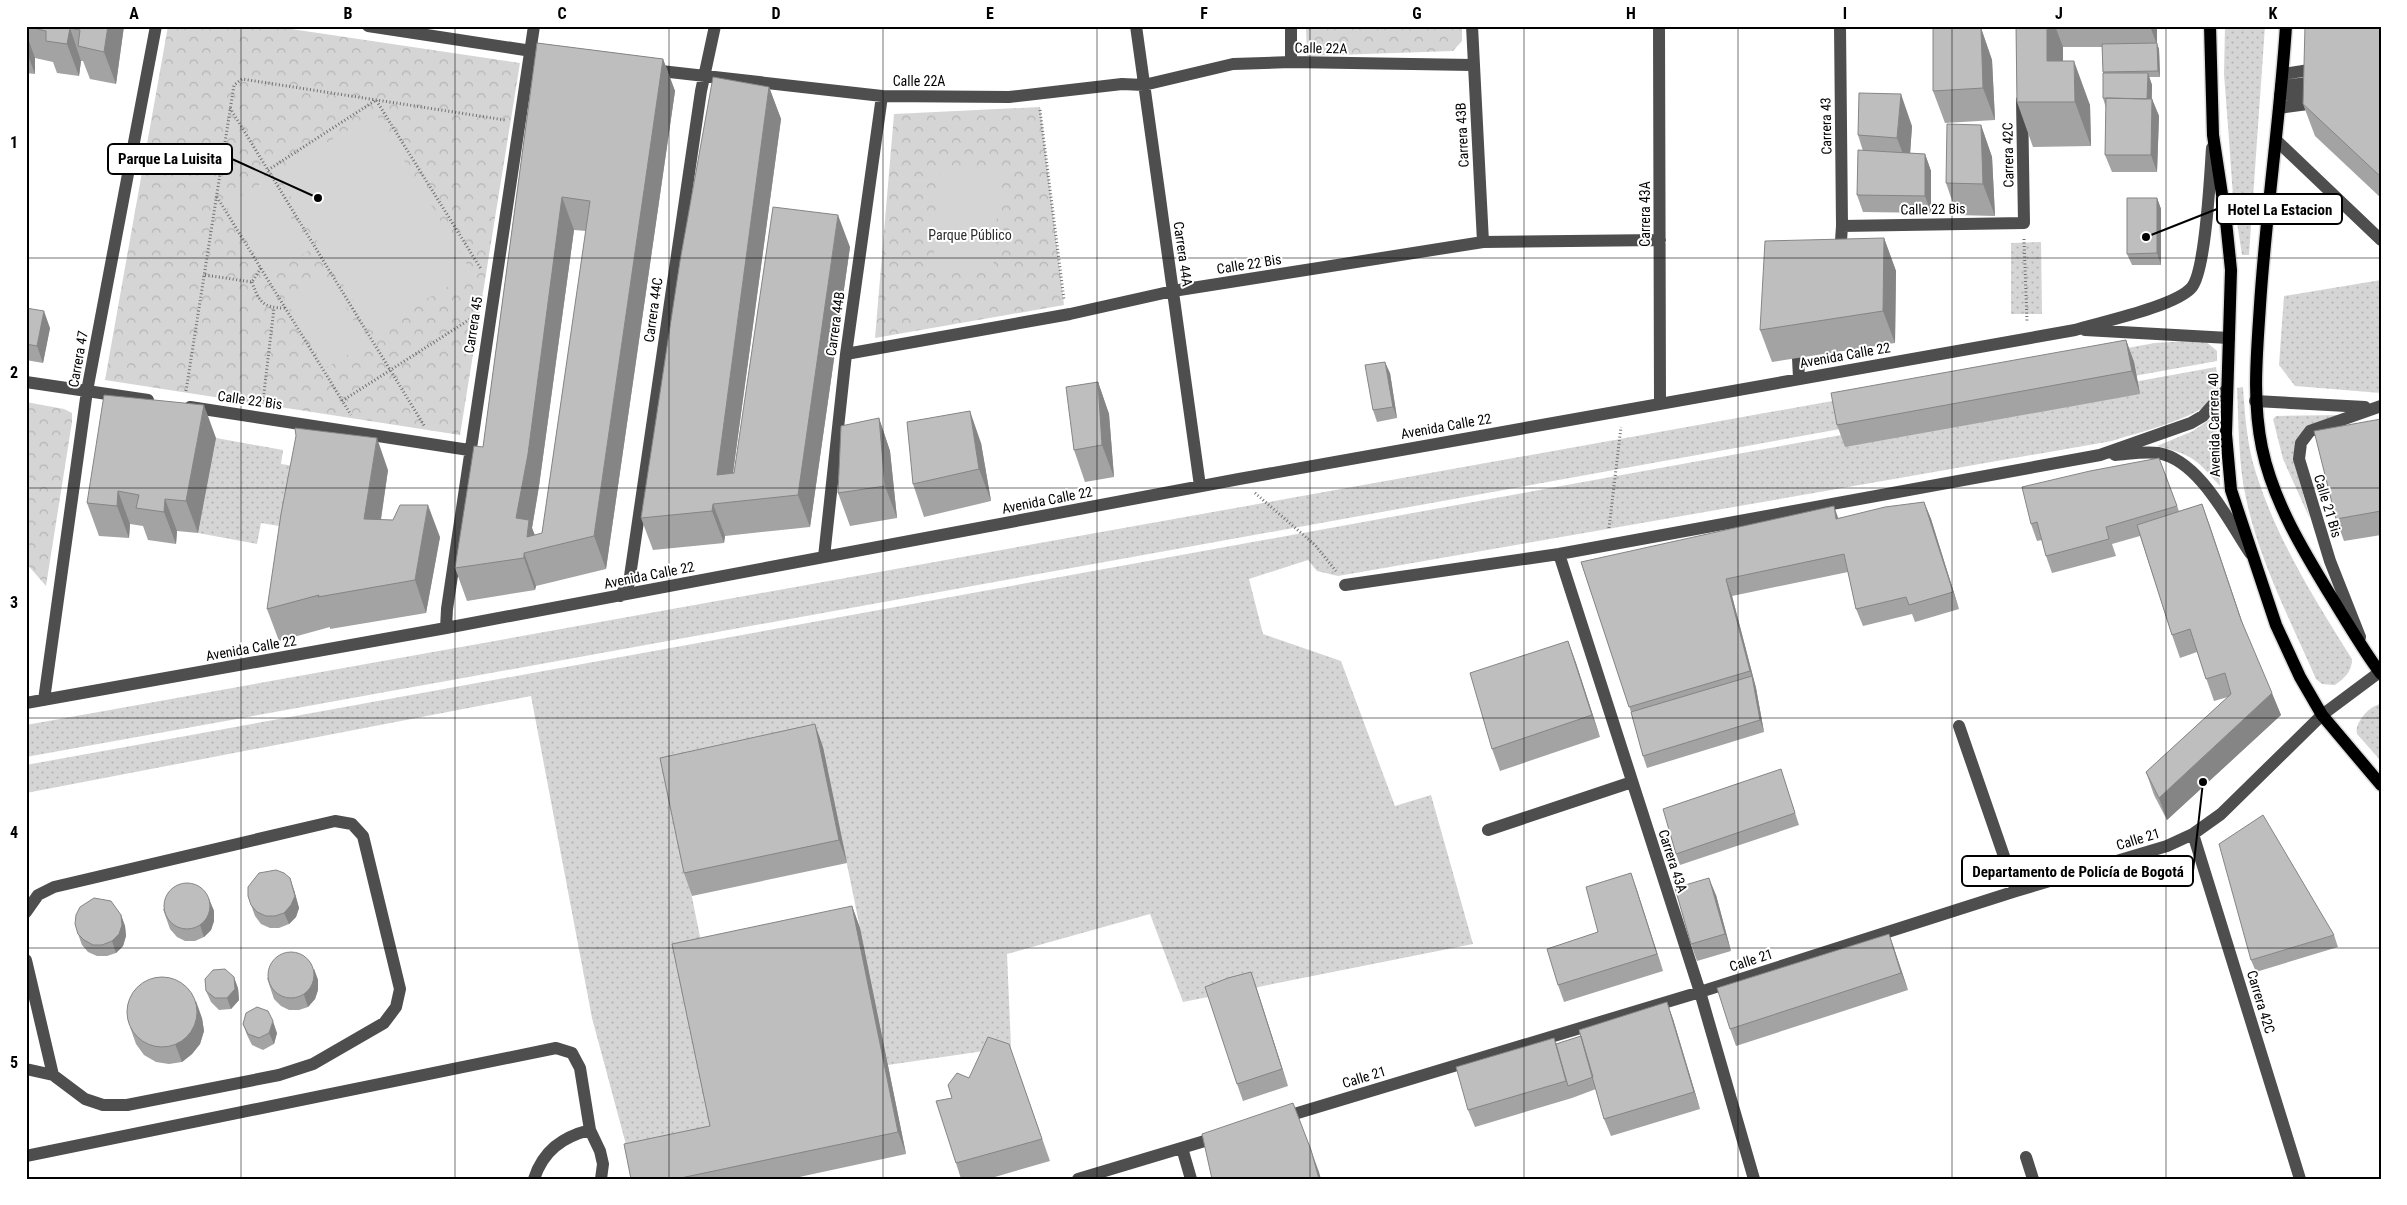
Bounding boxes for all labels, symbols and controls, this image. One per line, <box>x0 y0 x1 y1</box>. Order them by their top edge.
text: A <box>129 4 139 23</box>
text: B <box>344 4 353 23</box>
text: C <box>557 4 567 23</box>
text: D <box>771 4 781 23</box>
text: E <box>986 4 994 23</box>
text: F <box>1200 4 1208 23</box>
text: G <box>1412 4 1422 23</box>
text: H <box>1626 4 1636 23</box>
text: I <box>1843 4 1847 23</box>
text: J <box>2055 4 2063 23</box>
text: K <box>2269 4 2278 23</box>
street label: Calle 22A <box>1294 40 1348 56</box>
street label: Calle 22A <box>893 73 945 89</box>
street label: Carrera 43 <box>1818 97 1834 155</box>
street label: Carrera 43B <box>1452 102 1472 168</box>
street label: Carrera 42C <box>1999 122 2017 188</box>
text: 1 <box>10 133 18 152</box>
callout: Parque La Luisita <box>108 144 232 174</box>
text: Parque La Luisita <box>118 150 222 168</box>
street label: Carrera 43A <box>1637 181 1653 247</box>
callout: Hotel La Estacion <box>2217 194 2342 224</box>
street label: Calle 22 Bis <box>1900 200 1966 218</box>
text: Hotel La Estacion <box>2228 201 2332 219</box>
street label: Carrera 44A <box>1171 220 1195 288</box>
park label: Parque Público <box>928 227 1012 243</box>
street label: Calle 22 Bis <box>1216 251 1282 277</box>
street label: Carrera 44C <box>641 277 665 343</box>
street label: Carrera 44B <box>823 291 847 357</box>
street label: Carrera 45 <box>461 295 485 355</box>
street label: Carrera 47 <box>65 329 91 389</box>
street label: Avenida Calle 22 <box>1798 339 1892 371</box>
text: 2 <box>10 363 18 382</box>
street label: Avenida Carrera 40 <box>2205 373 2223 477</box>
street label: Calle 22 Bis <box>217 388 283 412</box>
street label: Avenida Calle 22 <box>1399 410 1493 442</box>
street label: Calle 21 Bis <box>2311 473 2345 539</box>
street label: Avenida Calle 22 <box>1000 483 1094 517</box>
street label: Avenida Calle 22 <box>602 558 696 592</box>
text: 3 <box>10 593 18 612</box>
street label: Avenida Calle 22 <box>204 632 298 664</box>
text: 4 <box>10 823 18 842</box>
street label: Calle 21 <box>2114 825 2162 853</box>
street label: Carrera 43A <box>1655 827 1691 895</box>
callout: Departamento de Policía de Bogotá <box>1962 856 2193 886</box>
text: Departamento de Policía de Bogotá <box>1972 863 2184 881</box>
street label: Calle 21 <box>1727 945 1775 975</box>
street label: Carrera 42C <box>2244 968 2278 1036</box>
text: 5 <box>10 1053 18 1072</box>
street label: Calle 21 <box>1340 1063 1388 1091</box>

